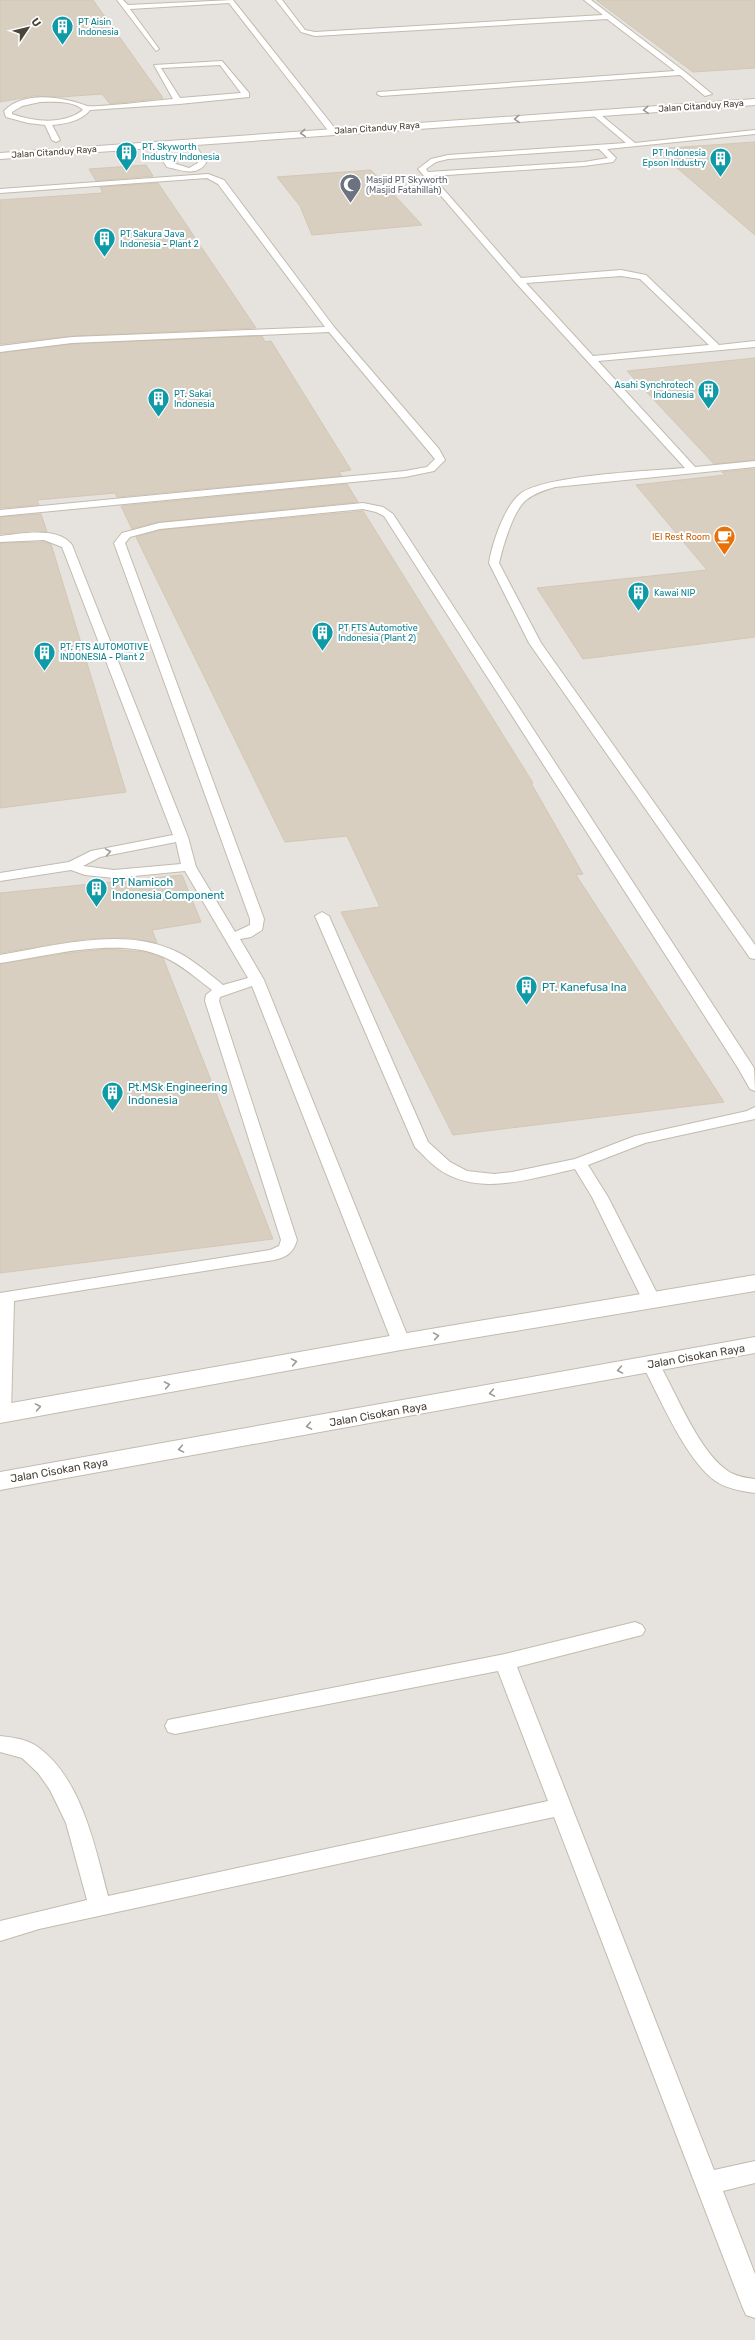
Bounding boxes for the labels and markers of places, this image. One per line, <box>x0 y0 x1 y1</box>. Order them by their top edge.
building icon: PT Aisin Indonesia <box>50 14 76 47</box>
place label: PT Aisin Indonesia <box>78 17 119 37</box>
building icon: PT. Skyworth Industry Indonesia <box>114 139 140 172</box>
place label: PT. Skyworth Industry Indonesia <box>142 142 220 162</box>
building icon: PT Indonesia Epson Industry <box>708 145 734 178</box>
place label: PT Indonesia Epson Industry <box>643 148 706 168</box>
mosque icon: Masjid PT Skyworth (Masjid Fatahillah) <box>338 172 364 205</box>
place label: Masjid PT Skyworth (Masjid Fatahillah) <box>366 175 448 195</box>
building icon: PT Sakura Java Indonesia - Plant 2 <box>91 226 117 259</box>
place label: PT Sakura Java Indonesia - Plant 2 <box>120 229 199 249</box>
building icon: Asahi Synchrotech Indonesia <box>696 377 722 410</box>
place label: Asahi Synchrotech Indonesia <box>615 380 694 400</box>
building icon: PT. Sakai Indonesia <box>146 386 172 419</box>
place label: PT. Sakai Indonesia <box>174 389 215 409</box>
cafe icon: IEI Rest Room <box>712 524 738 557</box>
place label: IEI Rest Room <box>652 532 710 542</box>
building icon: Kawai NIP <box>625 580 651 613</box>
place label: Kawai NIP <box>654 588 695 598</box>
building icon: PT FTS Automotive Indonesia (Plant 2) <box>309 620 335 653</box>
place label: PT FTS Automotive Indonesia (Plant 2) <box>338 623 418 643</box>
building icon: PT. FTS AUTOMOTIVE INDONESIA - Plant 2 <box>32 639 58 672</box>
place label: PT. FTS AUTOMOTIVE INDONESIA - Plant 2 <box>60 642 148 662</box>
building icon: PT Namicoh Indonesia Component <box>84 875 110 908</box>
place label: PT Namicoh Indonesia Component <box>112 876 225 902</box>
building icon: PT. Kanefusa Ina <box>513 974 539 1007</box>
place label: PT. Kanefusa Ina <box>542 981 627 994</box>
building icon: Pt.MSk Engineering Indonesia <box>99 1080 125 1113</box>
place label: Pt.MSk Engineering Indonesia <box>128 1081 228 1107</box>

